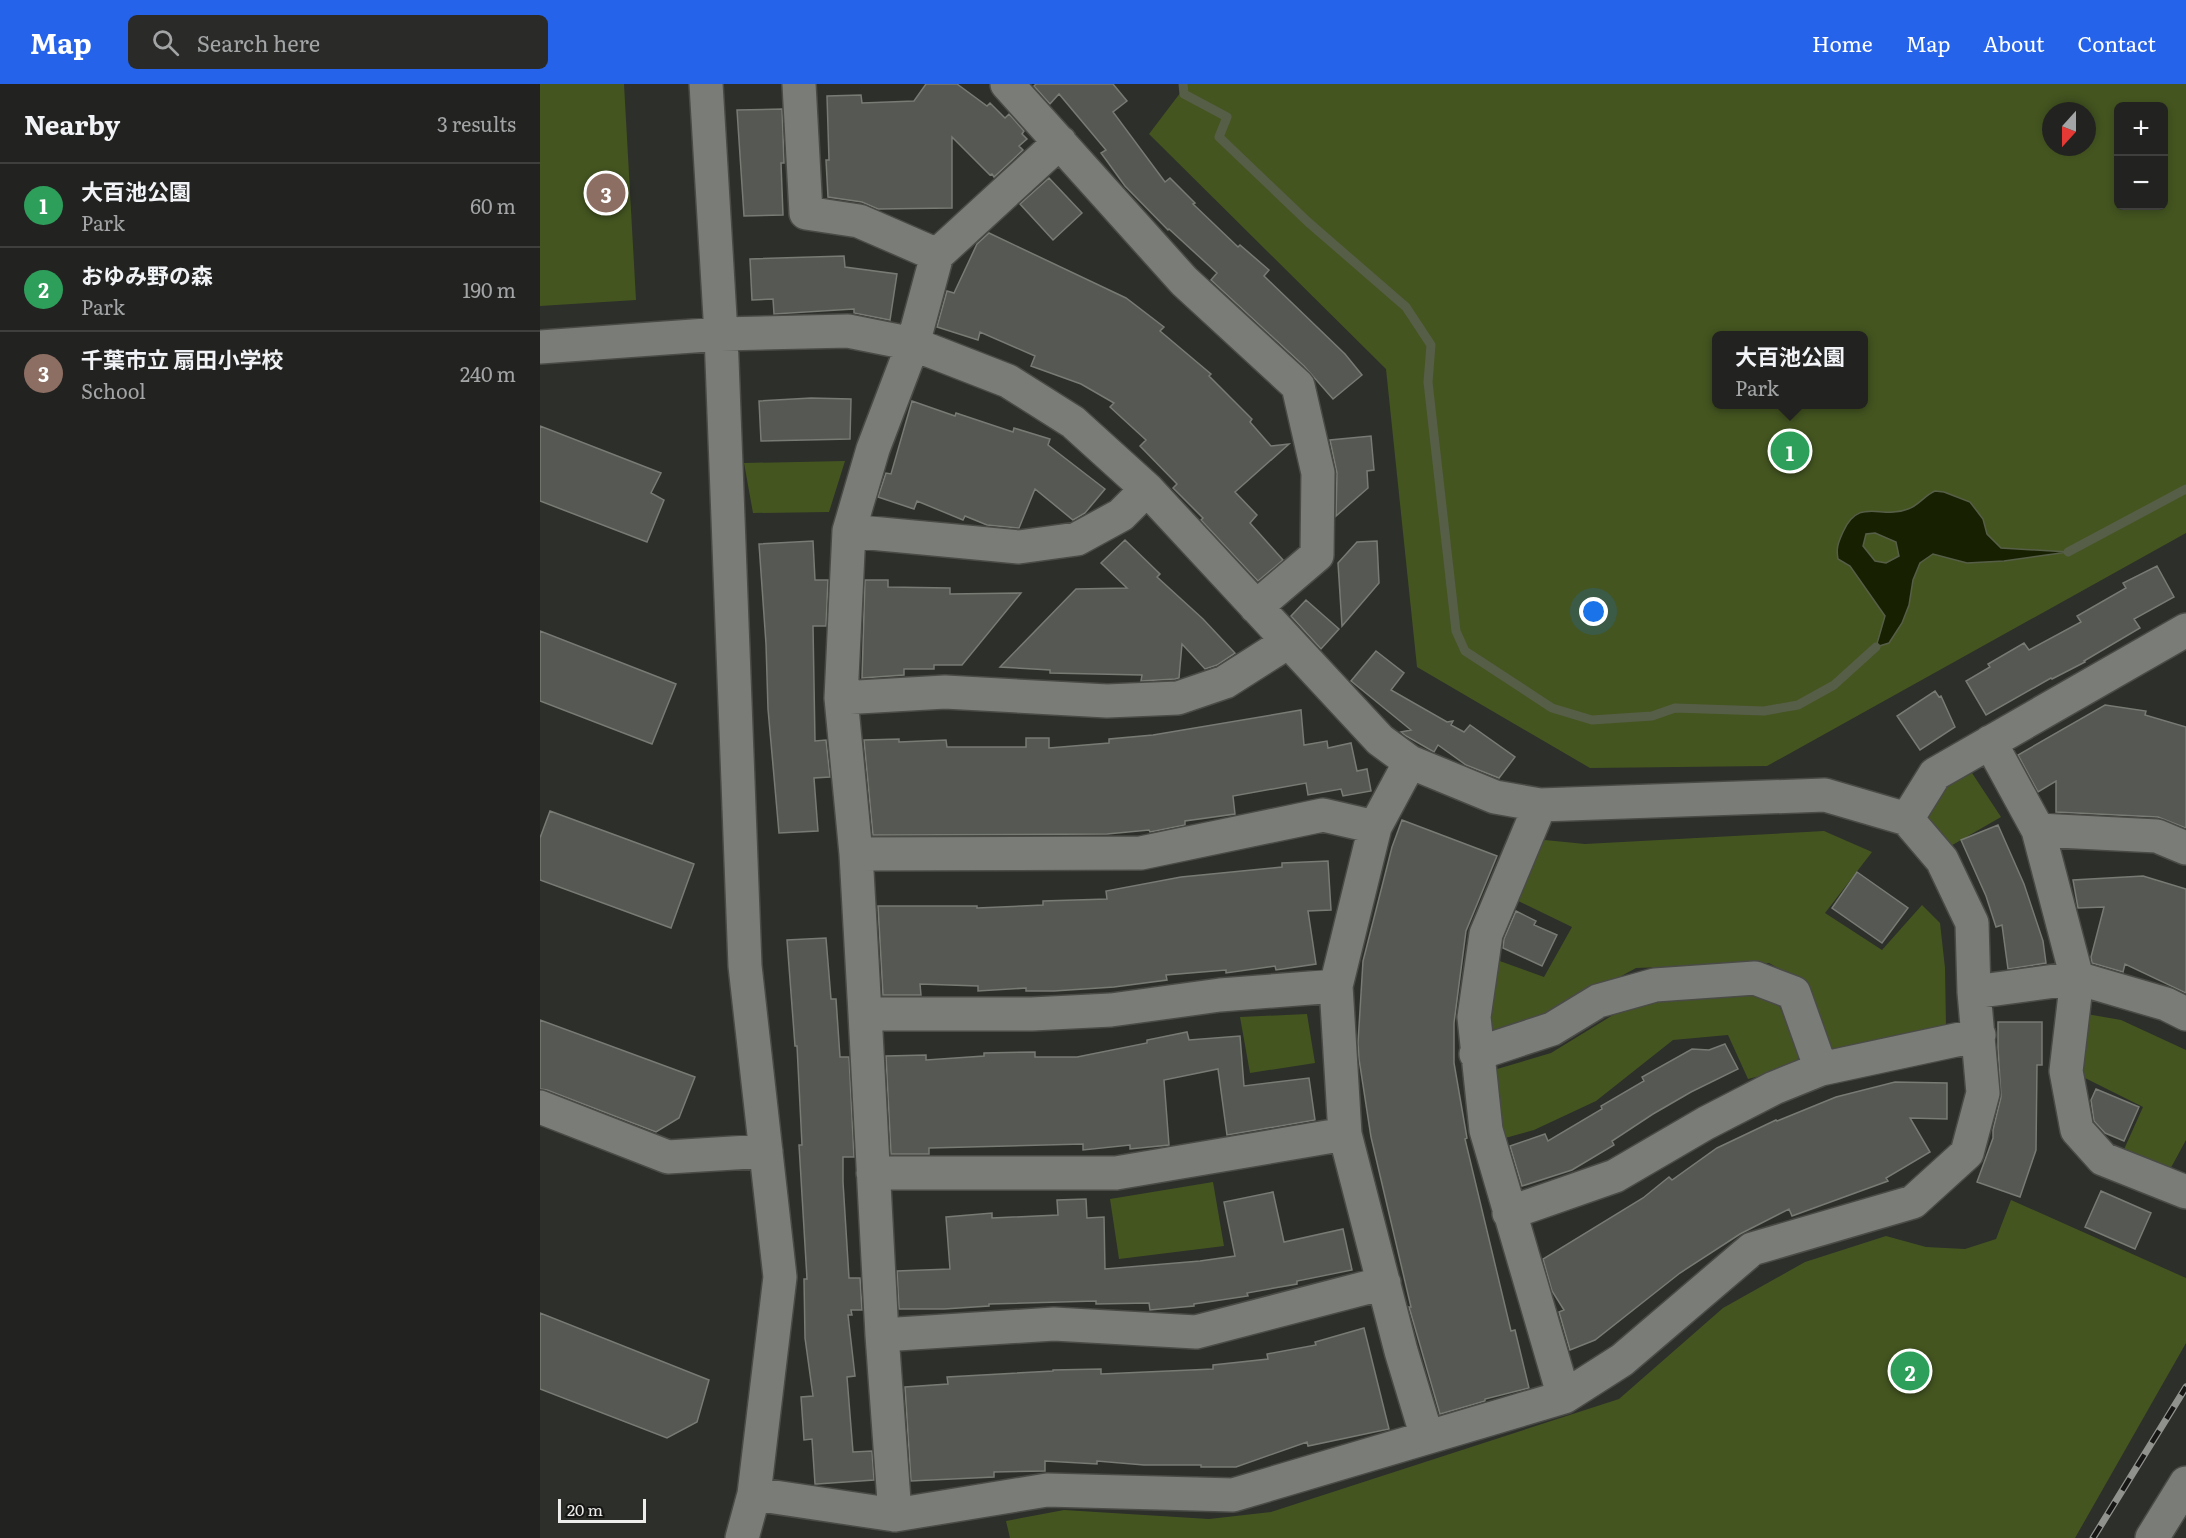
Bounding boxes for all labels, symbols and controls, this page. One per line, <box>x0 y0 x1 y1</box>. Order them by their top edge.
search box <box>128 15 548 69</box>
text: Map <box>30 21 92 63</box>
icon: search <box>149 26 182 59</box>
text: Search here <box>197 26 320 59</box>
text: Home <box>1812 27 1873 58</box>
text: Map <box>1906 27 1950 58</box>
text: About <box>1983 27 2045 58</box>
text: Contact <box>2078 27 2156 58</box>
north arrow <box>2042 102 2096 156</box>
map controls <box>2114 102 2168 210</box>
button: + <box>2114 102 2168 156</box>
text: Nearby <box>24 104 120 143</box>
text: 3 results <box>437 108 516 138</box>
button: − <box>2114 156 2168 210</box>
pin: 3 <box>586 170 626 216</box>
text: 大百池公園 <box>81 174 191 207</box>
text: 1 <box>39 190 48 220</box>
text: 60 m <box>470 190 516 220</box>
text: Park <box>81 207 125 237</box>
text: おゆみ野の森 <box>81 258 213 291</box>
text: 2 <box>38 274 49 304</box>
text: 190 m <box>462 274 516 304</box>
text: Park <box>81 291 125 321</box>
popup <box>1712 331 1868 409</box>
text: 大百池公園 <box>1735 339 1845 372</box>
text: 千葉市立 扇田小学校 <box>81 342 283 375</box>
text: 3 <box>38 358 49 388</box>
text: 240 m <box>460 358 516 388</box>
text: Park <box>1735 372 1779 402</box>
text: School <box>81 375 146 405</box>
pin: 1 <box>1770 428 1810 473</box>
your location <box>1579 597 1608 626</box>
pin: 2 <box>1890 1348 1930 1394</box>
scale bar <box>558 1496 646 1524</box>
text: 20 m <box>567 1497 603 1521</box>

